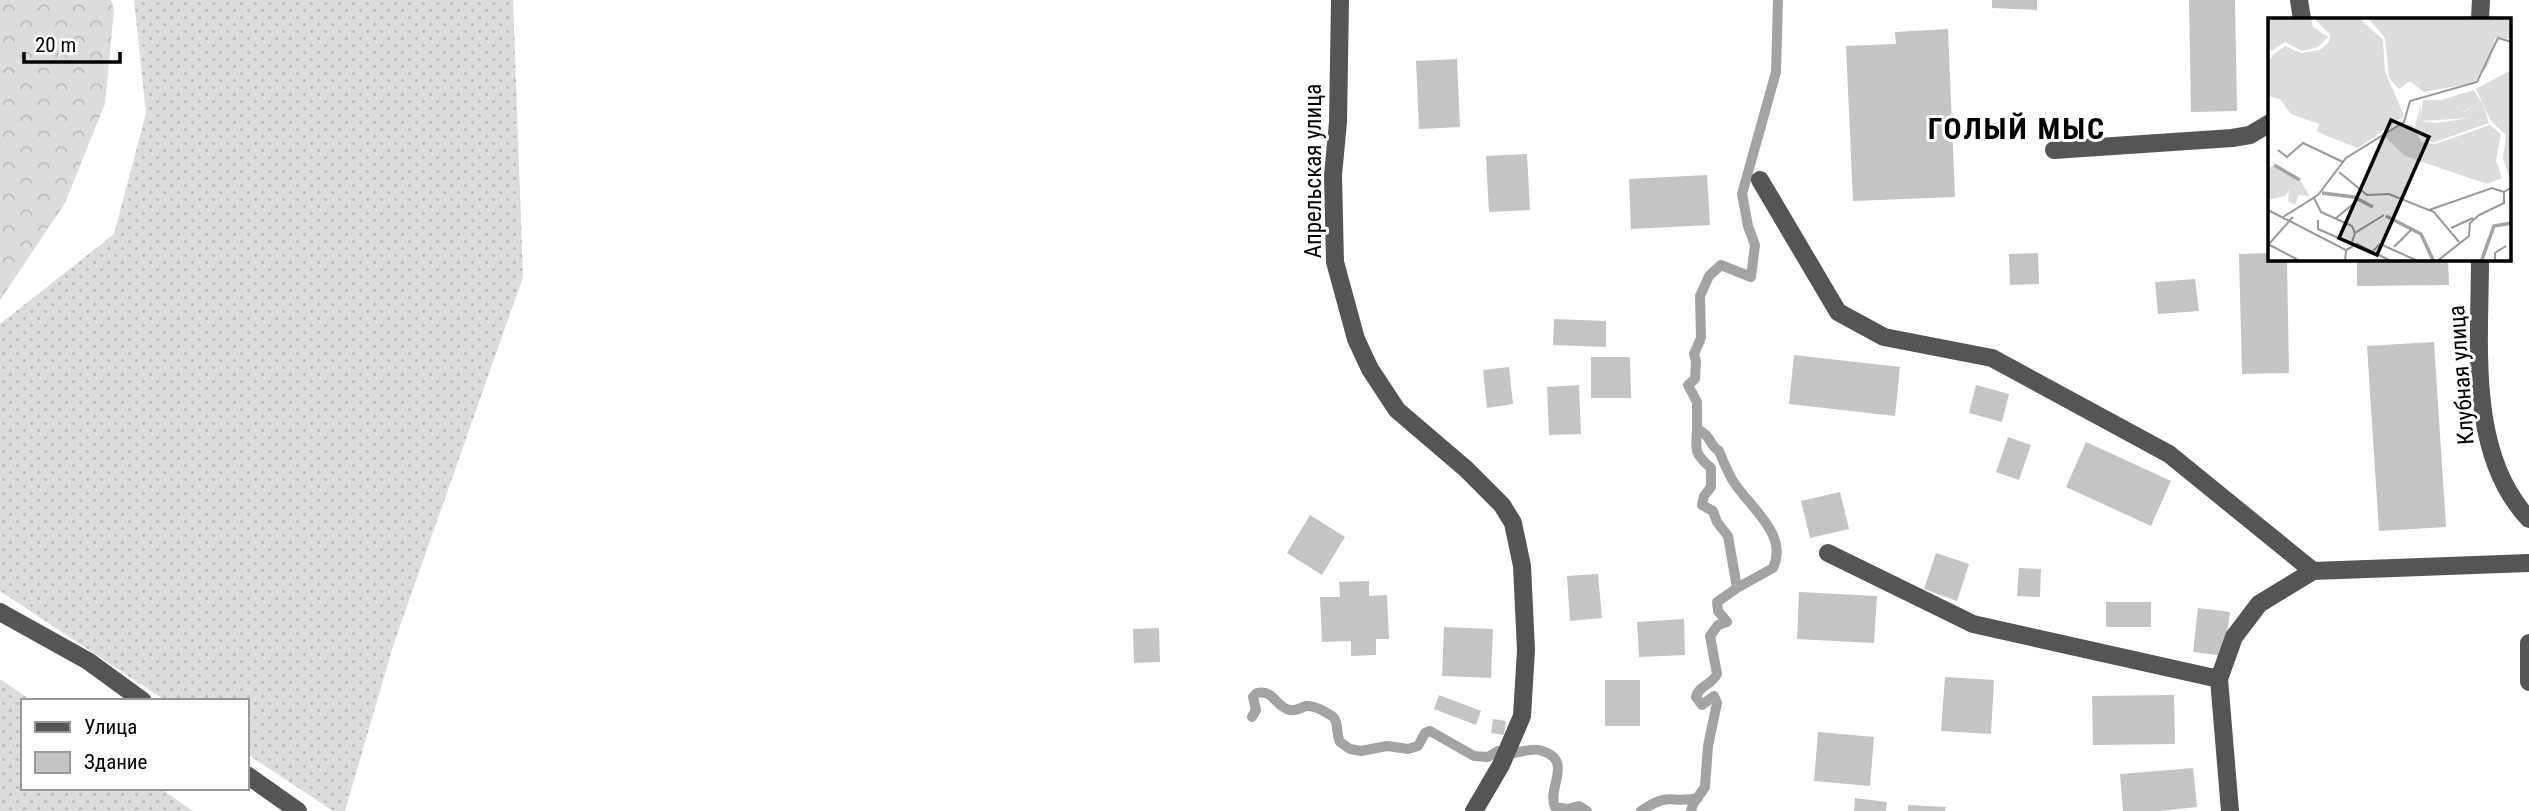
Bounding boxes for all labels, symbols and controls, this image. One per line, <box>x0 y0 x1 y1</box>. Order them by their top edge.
inset map <box>2268 18 2512 261</box>
scale bar <box>24 21 121 65</box>
text: 20 m <box>35 33 76 57</box>
street label: Апрельская улица <box>1300 84 1327 258</box>
district label: ГОЛЫЙ МЫС <box>1928 111 2106 146</box>
street label: Клубная улица <box>2443 304 2480 446</box>
legend <box>21 699 248 790</box>
text: Улица <box>84 715 137 739</box>
text: Здание <box>84 750 148 774</box>

